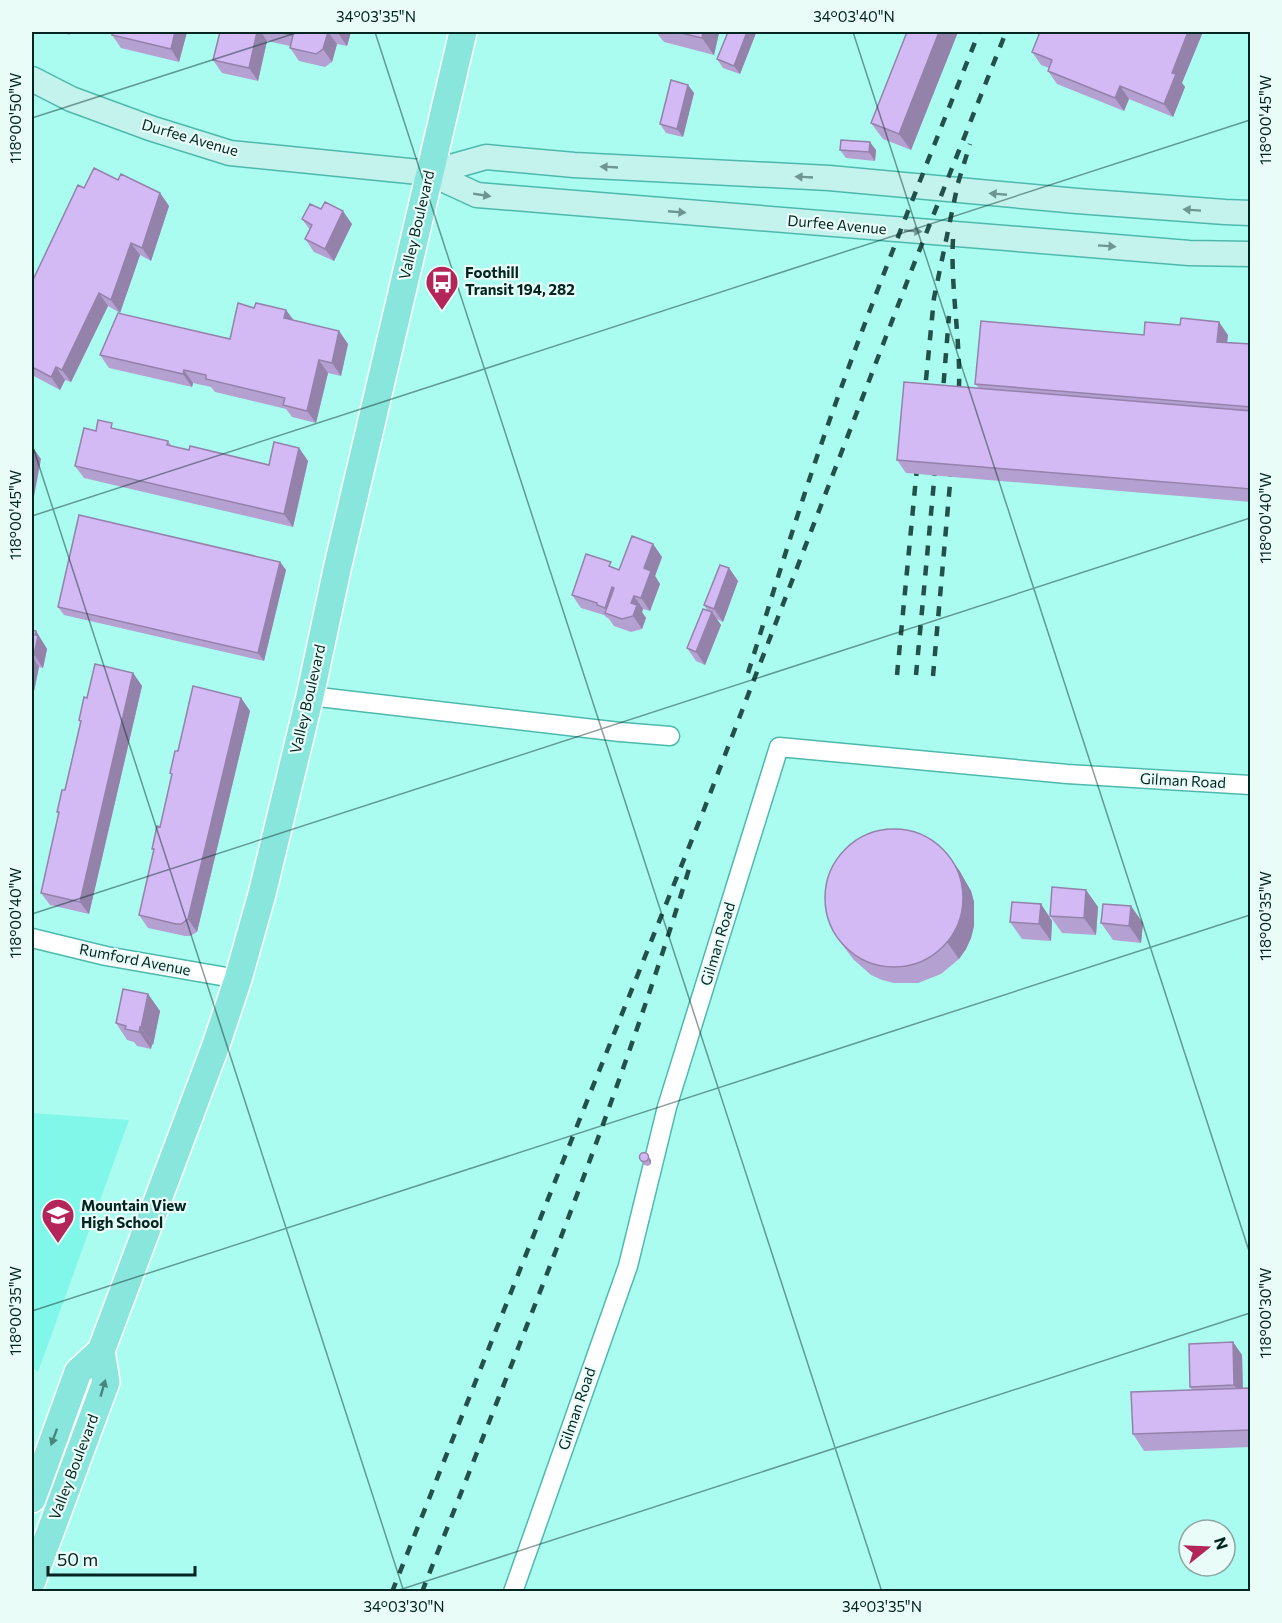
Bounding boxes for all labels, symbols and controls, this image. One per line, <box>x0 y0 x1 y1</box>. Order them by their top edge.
text: 34°03'35"N <box>336 7 416 25</box>
text: 34°03'40"N <box>813 7 895 25</box>
text: 118°00'50"W <box>6 73 24 163</box>
text: 118°00'45"W <box>1256 75 1274 165</box>
street label: Durfee Avenue <box>140 115 241 159</box>
one-way arrow <box>599 162 618 171</box>
street label: Valley Boulevard <box>395 168 437 281</box>
one-way arrow <box>794 172 813 182</box>
one-way arrow <box>988 189 1007 199</box>
one-way arrow <box>473 191 492 200</box>
one-way arrow <box>1183 205 1202 215</box>
one-way arrow <box>667 207 686 217</box>
street label: Durfee Avenue <box>787 211 888 237</box>
one-way arrow <box>903 226 922 236</box>
one-way arrow <box>1098 241 1117 251</box>
place label: Foothill Transit 194, 282 <box>465 263 575 298</box>
bus stop icon: Foothill Transit 194, 282 <box>424 264 460 311</box>
text: 118°00'45"W <box>6 470 24 560</box>
text: 118°00'40"W <box>1256 472 1274 564</box>
street label: Valley Boulevard <box>286 642 328 755</box>
street label: Gilman Road <box>1140 769 1227 791</box>
text: 118°00'40"W <box>6 867 24 959</box>
text: 118°00'35"W <box>1256 871 1274 961</box>
street label: Gilman Road <box>696 900 738 988</box>
street label: Rumford Avenue <box>78 939 193 979</box>
place label: Mountain View High School <box>81 1196 187 1231</box>
school or university icon: Mountain View High School <box>40 1197 76 1244</box>
text: 118°00'35"W <box>6 1266 24 1356</box>
text: 118°00'30"W <box>1256 1268 1274 1358</box>
street label: Gilman Road <box>554 1365 599 1452</box>
one-way arrow <box>98 1379 108 1398</box>
street label: Valley Boulevard <box>45 1411 101 1522</box>
one-way arrow <box>49 1428 59 1446</box>
north arrow <box>1177 1518 1237 1578</box>
text: N <box>1211 1535 1233 1552</box>
scale bar <box>48 1539 195 1577</box>
text: 50 m <box>57 1548 98 1570</box>
text: 34°03'30"N <box>363 1597 445 1615</box>
text: 34°03'35"N <box>842 1597 922 1615</box>

